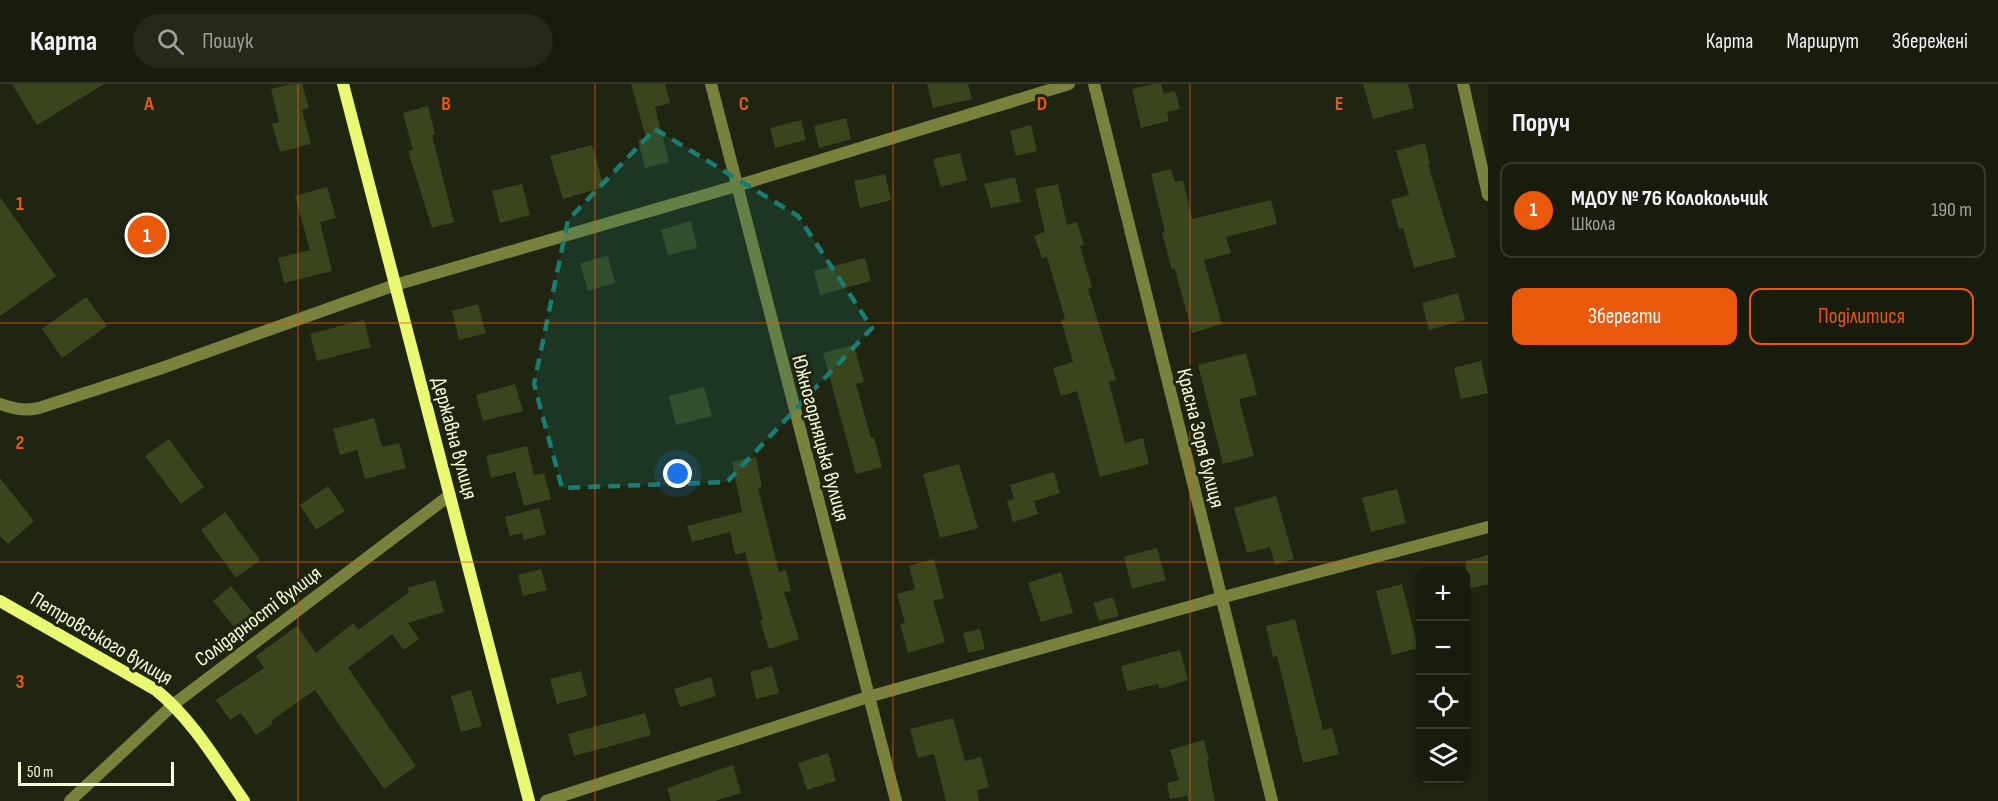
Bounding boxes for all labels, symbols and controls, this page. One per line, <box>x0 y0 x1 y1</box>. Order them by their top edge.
search box <box>133 14 553 68</box>
text: Карта <box>30 25 97 58</box>
icon: search <box>154 25 187 58</box>
text: Пошук <box>202 28 253 55</box>
text: Карта <box>1706 29 1753 54</box>
text: Маршрут <box>1786 29 1859 54</box>
text: Збережені <box>1892 29 1968 54</box>
text: A <box>143 92 154 116</box>
text: B <box>441 92 451 116</box>
text: C <box>739 92 749 116</box>
text: D <box>1037 92 1047 116</box>
text: E <box>1335 92 1343 116</box>
text: Поруч <box>1512 108 1570 139</box>
text: МДОУ № 76 Колокольчик <box>1571 185 1768 212</box>
text: 1 <box>16 192 24 216</box>
text: 1 <box>1530 198 1537 222</box>
text: 190 m <box>1931 198 1972 222</box>
pin: 1 <box>128 212 166 258</box>
text: Школа <box>1571 212 1615 236</box>
button: Зберегти <box>1512 288 1737 345</box>
button: Поділитися <box>1749 288 1974 345</box>
street label: Южногорняцька вулиця <box>786 352 855 524</box>
street label: Красна Зоря вулиця <box>1171 366 1230 510</box>
street label: Державна вулиця <box>426 374 483 502</box>
text: 2 <box>16 431 24 455</box>
your location <box>663 459 692 488</box>
street label: Солідарності вулиця <box>190 561 326 672</box>
map controls <box>1416 567 1470 783</box>
button: + <box>1416 567 1470 621</box>
street label: Петровського вулиця <box>26 586 177 691</box>
button: − <box>1416 621 1470 675</box>
text: 3 <box>16 670 25 694</box>
button: locate <box>1416 675 1470 729</box>
button: layers <box>1416 729 1470 783</box>
scale bar <box>18 759 174 786</box>
text: 50 m <box>27 763 53 782</box>

